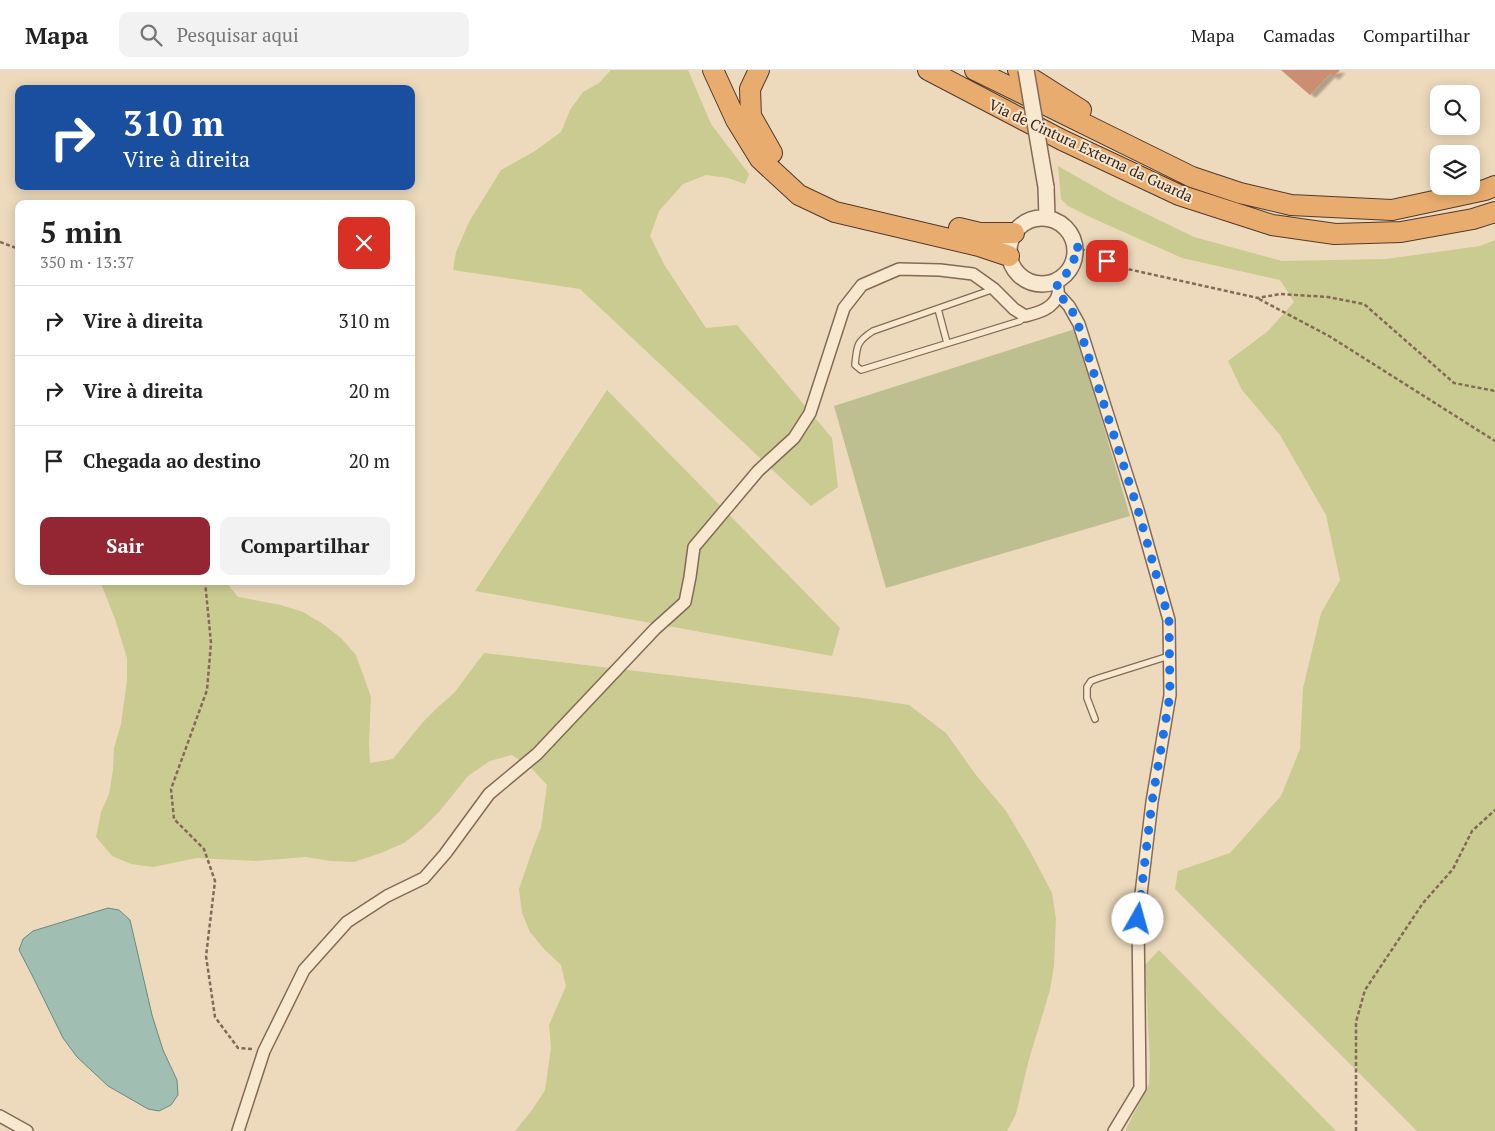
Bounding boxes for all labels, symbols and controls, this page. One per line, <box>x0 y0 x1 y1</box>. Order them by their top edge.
search box <box>119 12 469 57</box>
text: Mapa <box>25 19 89 51</box>
icon: search <box>137 21 165 49</box>
text: Pesquisar aqui <box>177 22 299 47</box>
text: Mapa <box>1191 23 1235 47</box>
text: Camadas <box>1263 23 1335 47</box>
text: Compartilhar <box>1363 23 1470 47</box>
map controls <box>1430 85 1480 195</box>
button: search <box>1430 85 1480 135</box>
street label: Via de Cintura Externa da Guarda <box>986 94 1197 206</box>
text: 310 m <box>123 100 224 146</box>
icon: right <box>40 105 105 170</box>
text: Vire à direita <box>123 144 250 173</box>
button: layers <box>1430 145 1480 195</box>
text: 5 min <box>40 212 122 252</box>
button: close <box>338 217 390 269</box>
pin <box>1086 240 1128 282</box>
icon: arrive <box>1093 247 1121 275</box>
text: 350 m · 13:37 <box>40 251 134 273</box>
icon: right <box>40 307 68 335</box>
text: Vire à direita <box>83 308 203 333</box>
text: 310 m <box>339 308 390 333</box>
icon: right <box>40 377 68 405</box>
text: Vire à direita <box>83 378 203 403</box>
text: 20 m <box>349 378 390 403</box>
icon: arrive <box>40 447 68 475</box>
text: Chegada ao destino <box>83 448 261 473</box>
text: 20 m <box>349 448 390 473</box>
button: Sair <box>40 517 210 575</box>
button: Compartilhar <box>220 517 390 575</box>
position arrow <box>1111 892 1163 944</box>

